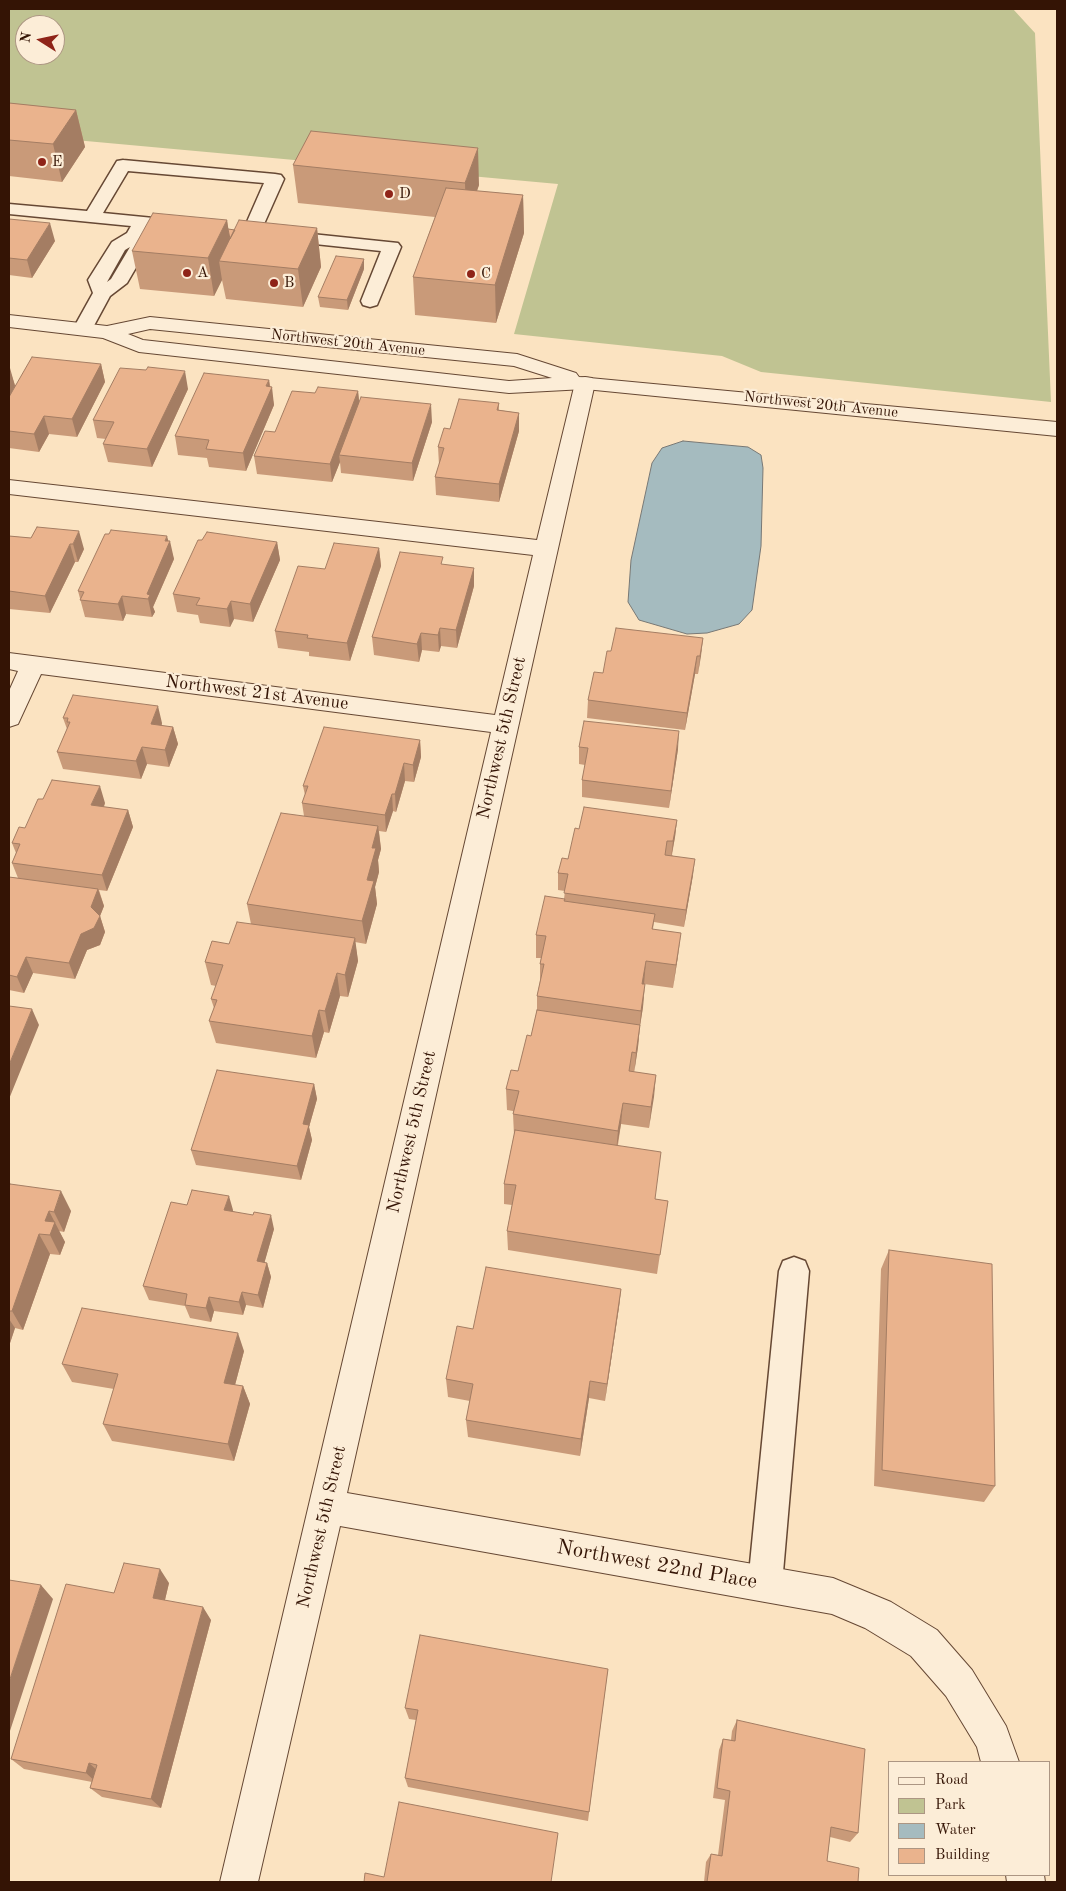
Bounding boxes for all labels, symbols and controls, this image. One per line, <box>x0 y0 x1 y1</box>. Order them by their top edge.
north arrow <box>15 15 65 65</box>
text: N <box>18 31 34 44</box>
place label: E <box>52 153 62 171</box>
marker: E <box>36 156 48 168</box>
place label: D <box>399 185 411 203</box>
marker: D <box>383 188 395 200</box>
place label: A <box>197 264 208 282</box>
place label: C <box>481 265 491 283</box>
marker: A <box>181 267 193 279</box>
marker: C <box>465 268 477 280</box>
place label: B <box>284 274 294 292</box>
marker: B <box>268 277 280 289</box>
street label: Northwest 20th Avenue <box>270 326 426 360</box>
street label: Northwest 20th Avenue <box>743 388 899 422</box>
street label: Northwest 5th Street <box>473 655 531 821</box>
street label: Northwest 21st Avenue <box>164 671 350 715</box>
street label: Northwest 5th Street <box>383 1049 441 1215</box>
street label: Northwest 5th Street <box>293 1444 351 1610</box>
street label: Northwest 22nd Place <box>555 1535 759 1595</box>
legend <box>888 1761 1051 1876</box>
text: Road <box>935 1773 968 1788</box>
text: Park <box>935 1798 966 1813</box>
text: Water <box>935 1823 976 1838</box>
text: Building <box>935 1848 990 1863</box>

